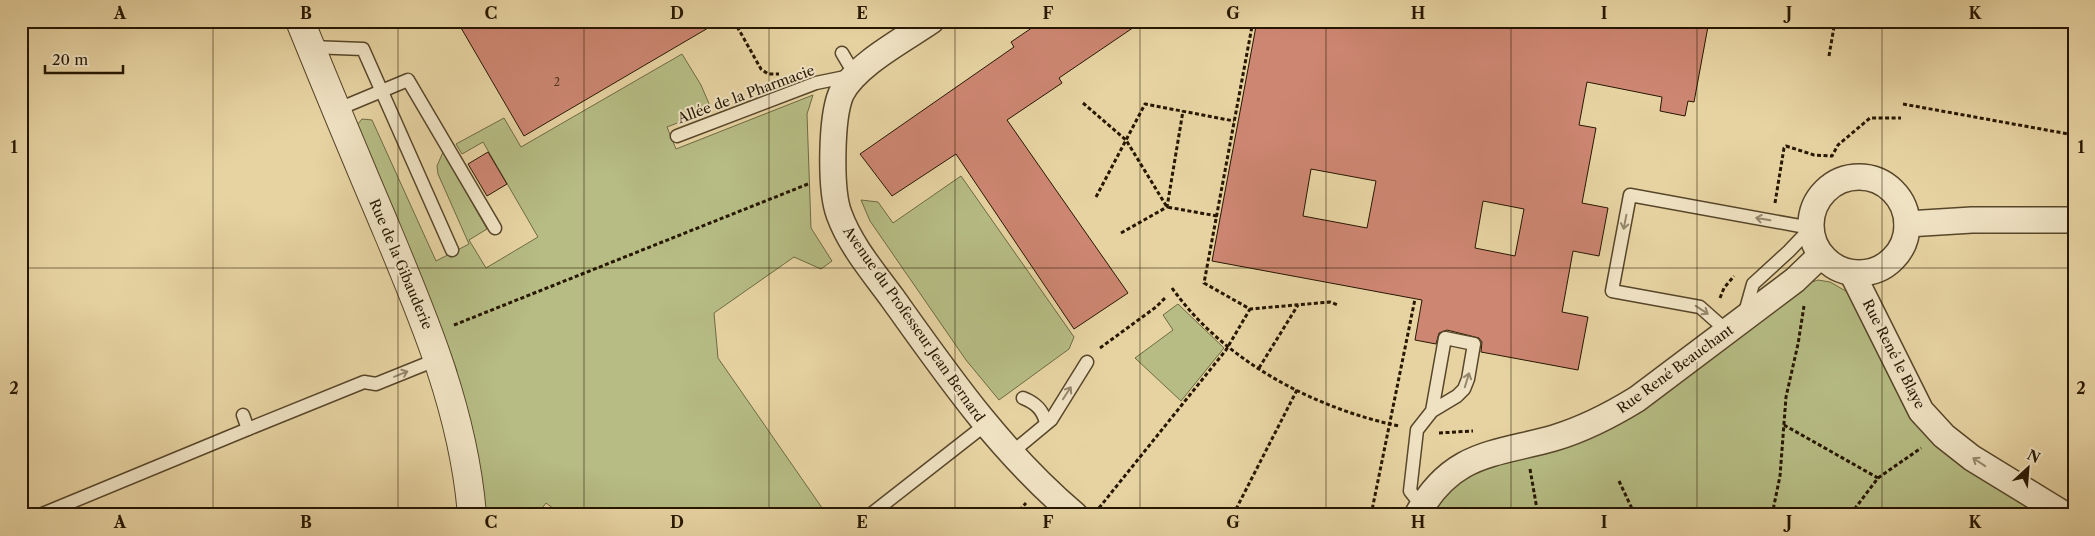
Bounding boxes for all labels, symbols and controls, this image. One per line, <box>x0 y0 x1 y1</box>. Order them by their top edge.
text: A <box>113 3 127 23</box>
text: B <box>300 3 312 23</box>
text: C <box>485 3 497 23</box>
text: D <box>670 3 684 23</box>
text: E <box>856 3 868 23</box>
text: F <box>1043 3 1054 23</box>
text: G <box>1226 3 1240 23</box>
text: H <box>1411 3 1425 23</box>
text: I <box>1601 3 1608 23</box>
text: J <box>1783 3 1792 23</box>
text: K <box>1969 3 1983 23</box>
scale bar <box>45 42 122 74</box>
text: 20 m <box>52 50 88 69</box>
street label: Allée de la Pharmacie <box>674 61 817 128</box>
house number: 2 <box>554 75 560 89</box>
text: 1 <box>10 137 18 157</box>
text: 1 <box>2077 137 2085 157</box>
street label: Rue de la Gibauderie <box>365 196 437 332</box>
one-way arrow <box>1620 214 1629 230</box>
one-way arrow <box>1755 214 1771 224</box>
street label: Avenue du Professeur Jean Bernard <box>839 222 989 426</box>
street label: Rue René le Blaye <box>1859 296 1929 412</box>
one-way arrow <box>1695 305 1709 316</box>
street label: Rue René Beauchant <box>1613 321 1737 417</box>
one-way arrow <box>393 369 409 378</box>
one-way arrow <box>1462 372 1472 388</box>
text: 2 <box>9 378 19 398</box>
text: 2 <box>2076 378 2086 398</box>
one-way arrow <box>1063 387 1073 401</box>
north arrow <box>2002 444 2052 494</box>
text: N <box>2024 446 2043 467</box>
one-way arrow <box>1972 457 1986 467</box>
text: A <box>113 512 127 532</box>
text: B <box>300 512 312 532</box>
text: C <box>485 512 497 532</box>
text: D <box>670 512 684 532</box>
text: E <box>856 512 868 532</box>
text: F <box>1043 512 1054 532</box>
text: G <box>1226 512 1240 532</box>
text: H <box>1411 512 1425 532</box>
text: I <box>1601 512 1608 532</box>
text: J <box>1783 512 1792 532</box>
text: K <box>1969 512 1983 532</box>

